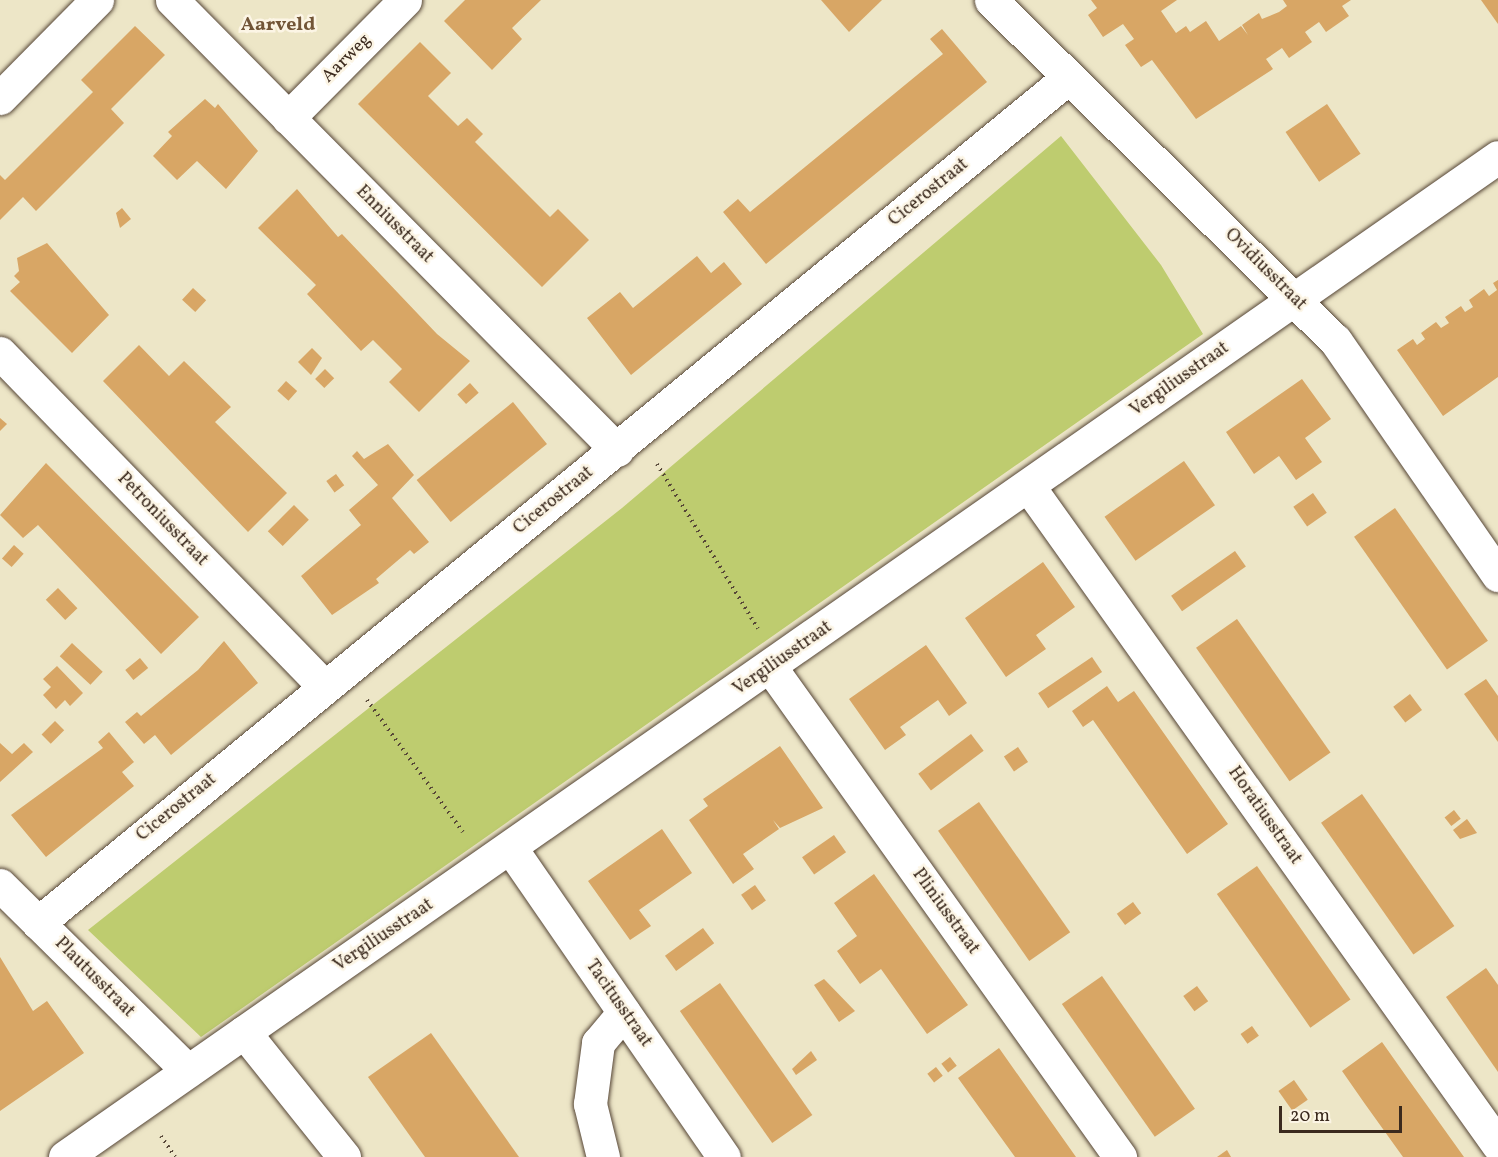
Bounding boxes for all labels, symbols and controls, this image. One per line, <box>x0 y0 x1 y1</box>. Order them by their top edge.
district label: Aarveld <box>241 13 315 37</box>
street label: Aarweg <box>318 30 376 88</box>
street label: Cicerostraat <box>885 154 973 232</box>
street label: Enniusstraat <box>351 182 437 268</box>
street label: Ovidiusstraat <box>1220 225 1310 315</box>
street label: Vergiliusstraat <box>1126 338 1234 422</box>
street label: Cicerostraat <box>510 462 598 540</box>
street label: Petroniusstraat <box>112 469 212 571</box>
street label: Vergiliusstraat <box>729 617 837 701</box>
street label: Horatiusstraat <box>1222 763 1306 869</box>
street label: Cicerostraat <box>133 769 221 847</box>
street label: Pliniusstraat <box>907 865 983 959</box>
street label: Vergiliusstraat <box>330 895 438 977</box>
street label: Plautusstraat <box>49 933 139 1023</box>
street label: Tacitusstraat <box>580 956 656 1052</box>
scale bar <box>1282 1094 1405 1132</box>
text: 20 m <box>1290 1104 1330 1129</box>

